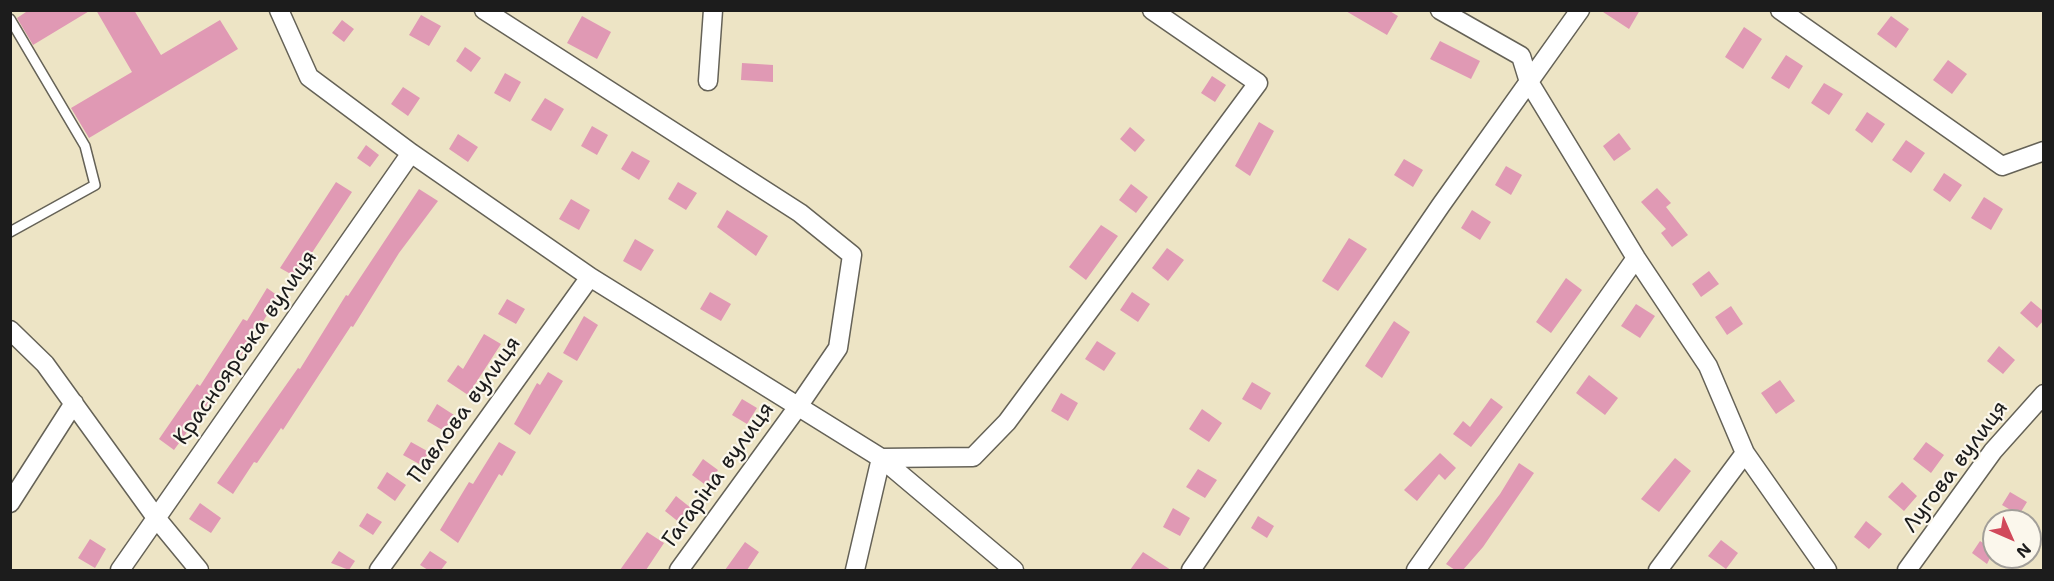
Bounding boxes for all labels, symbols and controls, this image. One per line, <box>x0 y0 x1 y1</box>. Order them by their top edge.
street label: Красноярська вулиця <box>169 245 323 451</box>
street label: Павлова вулиця <box>403 332 527 488</box>
street label: Лугова вулиця <box>1898 396 2014 538</box>
street label: Гагаріна вулиця <box>658 397 780 553</box>
north arrow <box>1982 509 2042 569</box>
text: N <box>2012 539 2036 563</box>

